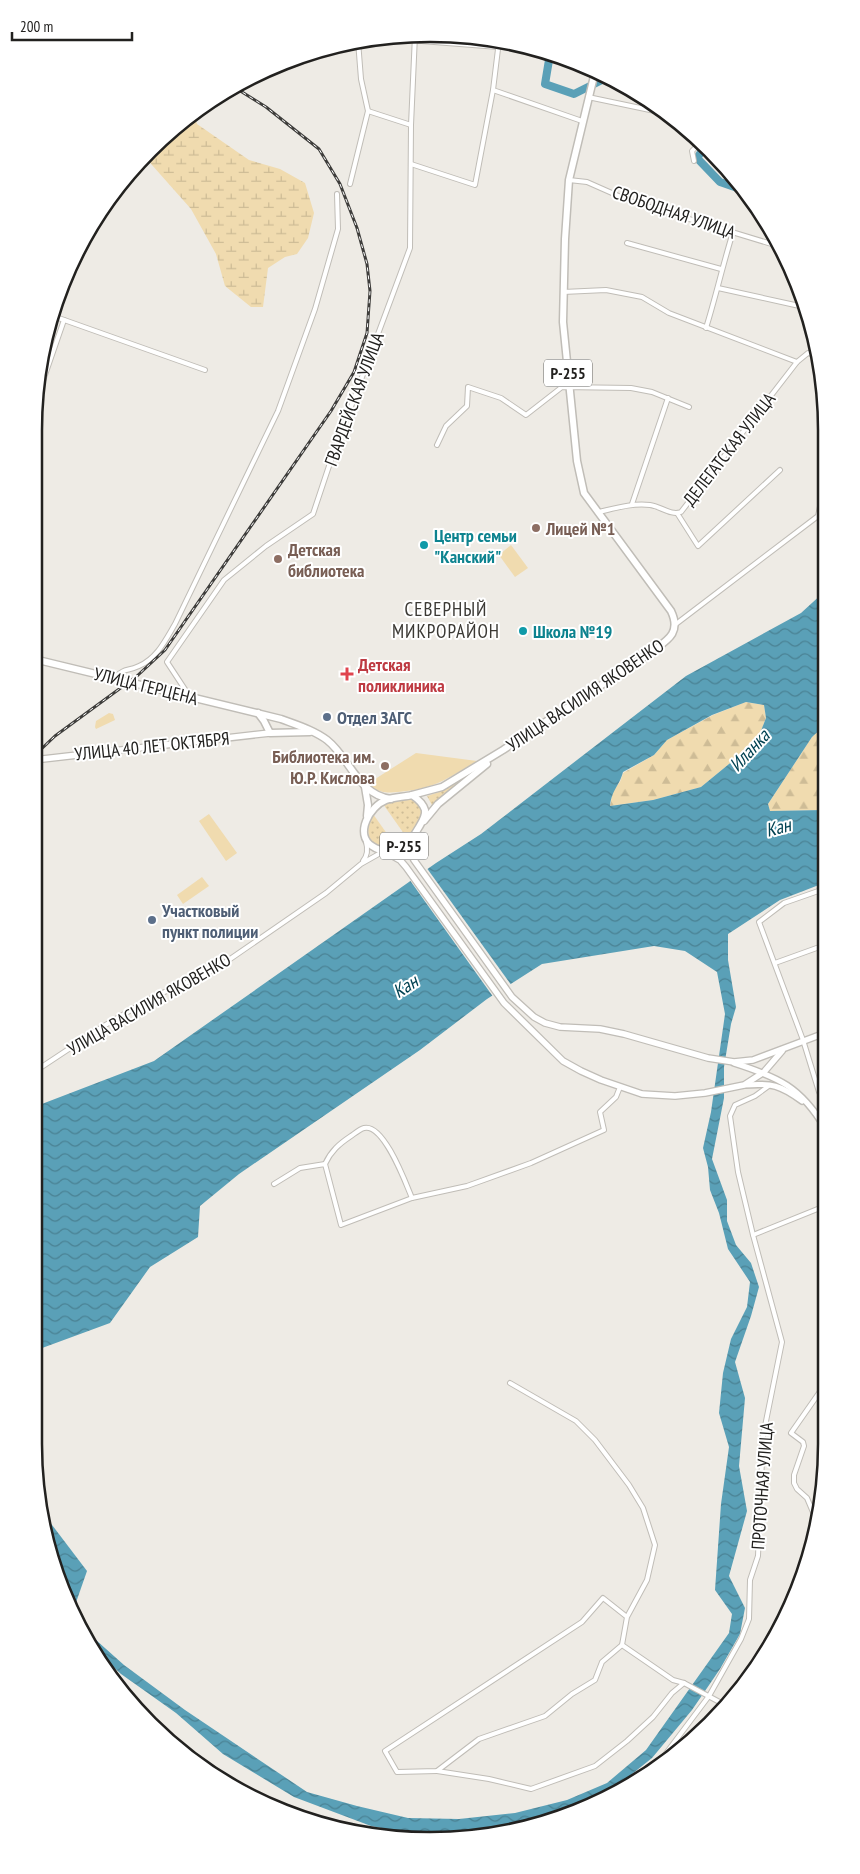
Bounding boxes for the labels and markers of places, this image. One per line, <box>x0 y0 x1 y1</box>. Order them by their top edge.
place label: Лицей №1 <box>545 517 615 540</box>
marker: Лицей №1 <box>530 522 542 534</box>
place label: Центр семьи "Канский" <box>434 524 517 568</box>
place label: Детская библиотека <box>288 538 365 582</box>
marker: Центр семьи "Канский" <box>418 539 430 551</box>
marker: Детская библиотека <box>272 553 284 565</box>
place label: Школа №19 <box>533 620 612 643</box>
marker: Школа №19 <box>517 625 529 637</box>
place label: Детская поликлиника <box>358 653 445 697</box>
marker: Детская поликлиника <box>340 667 354 681</box>
place label: Отдел ЗАГС <box>337 706 412 729</box>
marker: Отдел ЗАГС <box>321 711 333 723</box>
place label: Библиотека им. Ю.Р. Кислова <box>272 745 375 789</box>
marker: Библиотека им. Ю.Р. Кислова <box>379 760 391 772</box>
place label: Участковый пункт полиции <box>161 899 258 943</box>
marker: Участковый пункт полиции <box>146 914 158 926</box>

